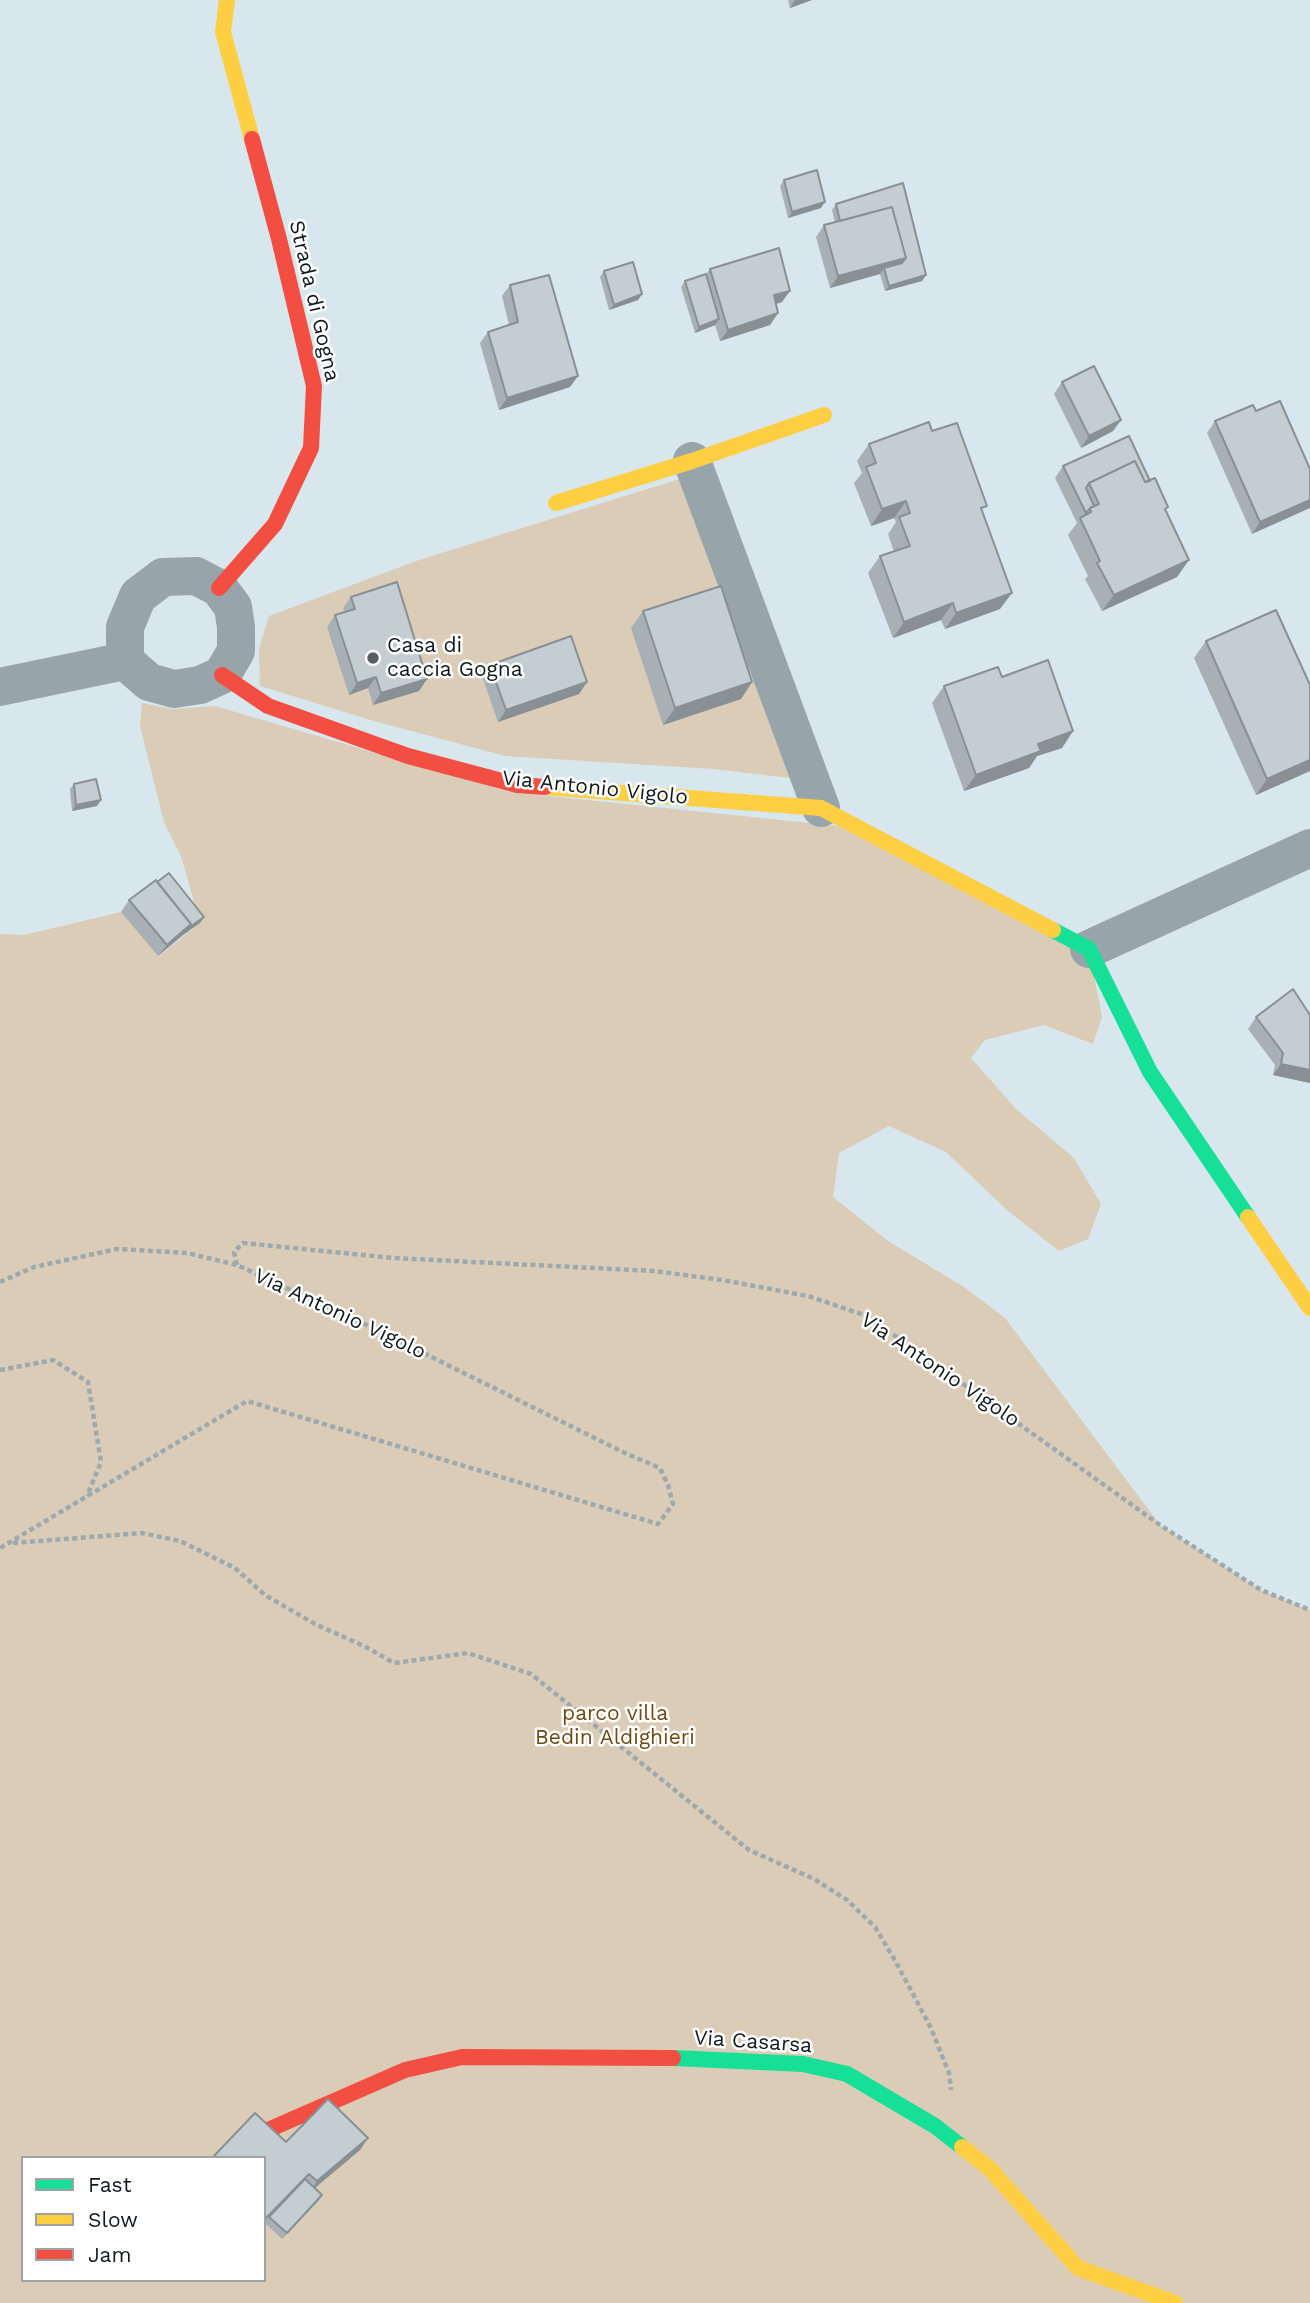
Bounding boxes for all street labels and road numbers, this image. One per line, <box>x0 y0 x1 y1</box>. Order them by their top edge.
street label: Strada di Gogna <box>283 218 345 384</box>
street label: Via Antonio Vigolo <box>501 766 689 810</box>
street label: Via Antonio Vigolo <box>250 1263 430 1365</box>
street label: Via Antonio Vigolo <box>856 1307 1024 1433</box>
street label: Via Casarsa <box>693 2025 813 2059</box>

